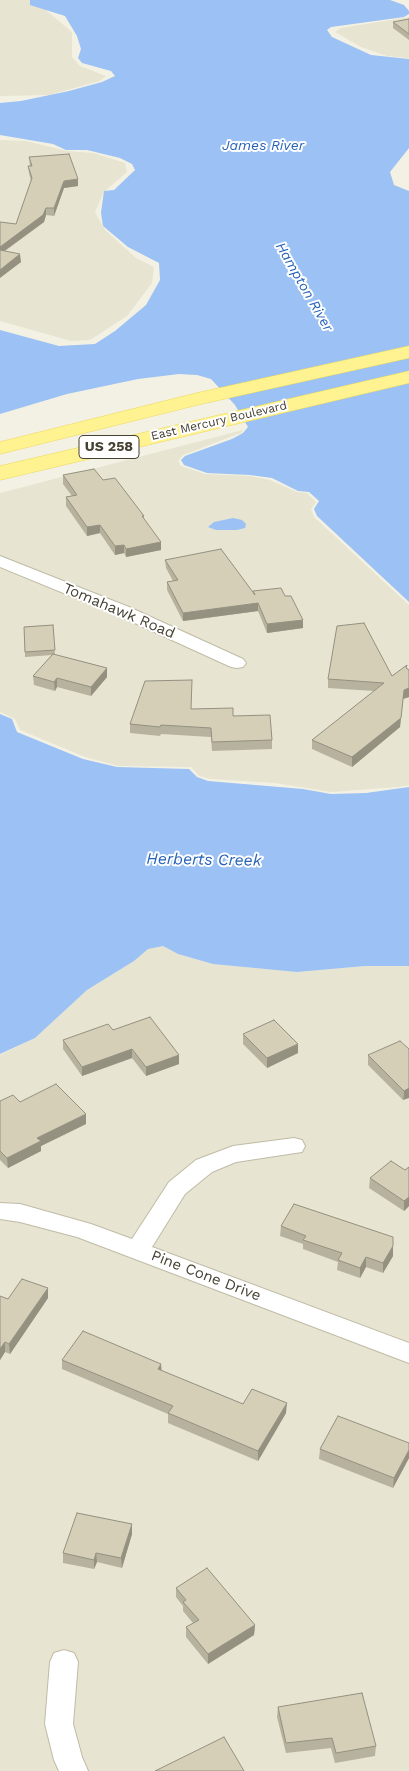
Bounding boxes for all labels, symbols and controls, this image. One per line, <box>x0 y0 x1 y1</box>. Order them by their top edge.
water label: James River <box>222 138 304 154</box>
water label: Hampton River <box>272 239 336 335</box>
street label: East Mercury Boulevard <box>150 398 288 444</box>
road number: US 258 <box>79 436 139 458</box>
street label: Tomahawk Road <box>60 579 178 643</box>
water label: Herberts Creek <box>146 849 262 871</box>
street label: Pine Cone Drive <box>149 1247 263 1305</box>

